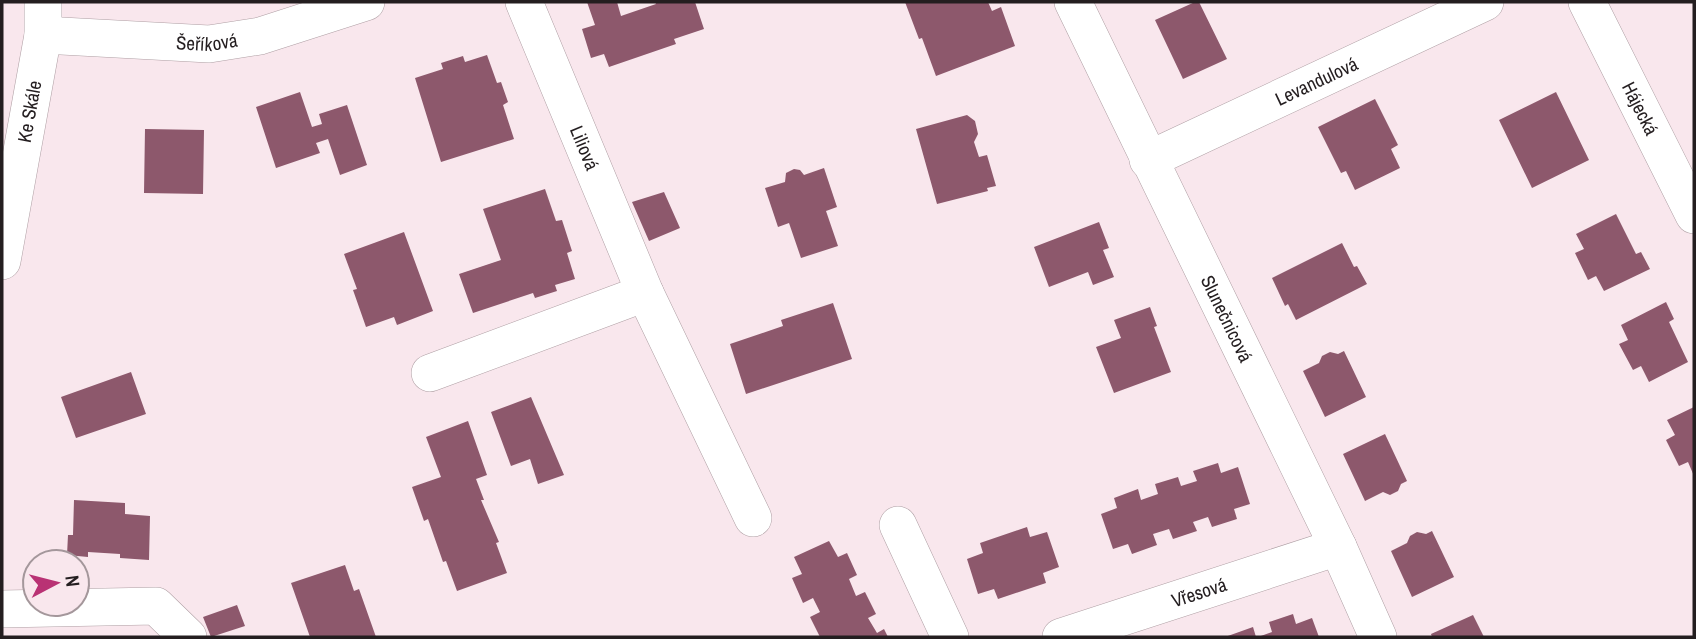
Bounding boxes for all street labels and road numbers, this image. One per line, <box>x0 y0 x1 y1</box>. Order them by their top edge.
street label: Šeříková <box>175 27 240 57</box>
street label: Levandulová <box>1271 50 1362 112</box>
street label: Hájecká <box>1616 77 1665 140</box>
street label: Ke Skále <box>11 78 47 144</box>
street label: Liliová <box>564 122 606 174</box>
street label: Slunečnicová <box>1195 271 1259 367</box>
street label: Vřesová <box>1168 571 1230 613</box>

